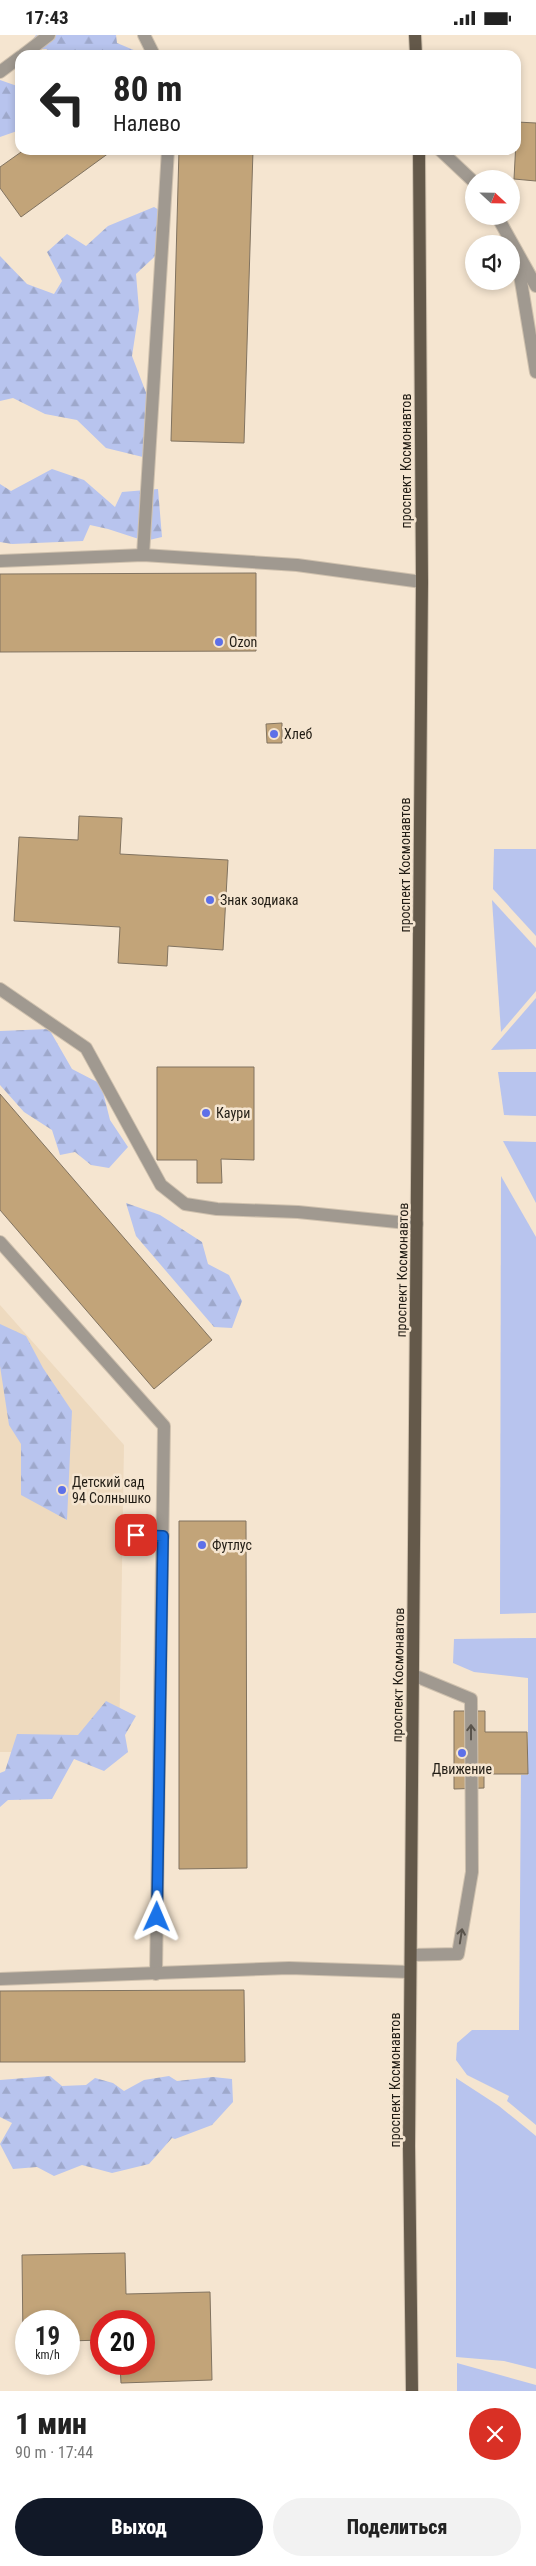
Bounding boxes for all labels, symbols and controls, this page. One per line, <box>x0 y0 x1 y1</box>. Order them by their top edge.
text: 17:43 <box>25 6 69 29</box>
text: 80 m <box>113 69 182 110</box>
icon: left <box>30 70 95 135</box>
text: Налево <box>113 111 181 136</box>
north arrow <box>465 170 520 225</box>
map controls <box>465 170 520 290</box>
button: sound <box>465 235 520 290</box>
street label: проспект Космонавтов <box>398 394 414 528</box>
place label: Ozon <box>229 634 257 650</box>
marker: Ozon <box>213 636 225 648</box>
place label: Хлеб <box>284 726 313 742</box>
marker: Хлеб <box>268 728 280 740</box>
street label: проспект Космонавтов <box>397 798 413 932</box>
place label: Знак зодиака <box>220 892 299 908</box>
marker: Знак зодиака <box>204 894 216 906</box>
place label: Каури <box>216 1105 250 1121</box>
marker: Каури <box>200 1107 212 1119</box>
street label: проспект Космонавтов <box>393 1202 411 1338</box>
place label: Детский сад 94 Солнышко <box>72 1474 151 1506</box>
marker: Детский сад 94 Солнышко <box>56 1484 68 1496</box>
pin <box>115 1514 157 1556</box>
icon: arrive <box>122 1521 150 1549</box>
place label: Футлус <box>212 1537 252 1553</box>
marker: Футлус <box>196 1539 208 1551</box>
street label: проспект Космонавтов <box>389 1607 407 1743</box>
one-way arrow <box>466 1724 476 1740</box>
marker: Движение <box>456 1747 468 1759</box>
place label: Движение <box>432 1761 492 1777</box>
position arrow <box>130 1890 182 1942</box>
one-way arrow <box>457 1929 467 1945</box>
street label: проспект Космонавтов <box>387 2013 403 2147</box>
speed limit sign: 20 <box>90 2310 155 2375</box>
text: 19 <box>35 2322 60 2351</box>
text: km/h <box>35 2348 60 2362</box>
text: 1 мин <box>15 2406 87 2441</box>
button: close <box>469 2408 521 2460</box>
text: 90 m · 17:44 <box>15 2443 93 2462</box>
button: Выход <box>15 2498 263 2556</box>
button: Поделиться <box>273 2498 521 2556</box>

